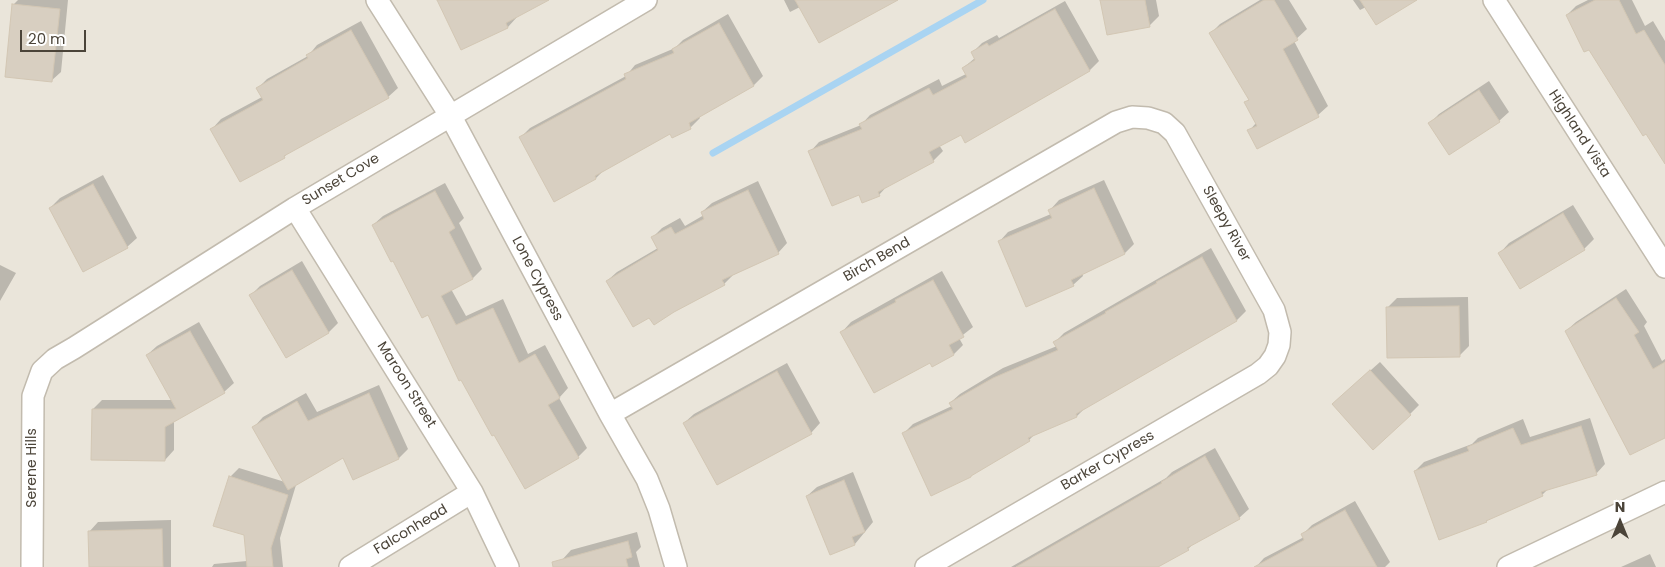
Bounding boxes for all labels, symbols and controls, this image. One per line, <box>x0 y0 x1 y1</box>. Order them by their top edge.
scale bar <box>22 20 89 52</box>
text: 20 m <box>28 28 66 49</box>
street label: Highland Vista <box>1544 87 1614 181</box>
street label: Sunset Cove <box>299 150 383 210</box>
street label: Sleepy River <box>1198 183 1254 265</box>
street label: Lone Cypress <box>508 234 566 324</box>
street label: Birch Bend <box>841 234 913 286</box>
street label: Maroon Street <box>373 339 439 431</box>
street label: Serene Hills <box>24 428 40 508</box>
street label: Barker Cypress <box>1058 428 1158 494</box>
north arrow <box>1595 497 1645 547</box>
text: N <box>1615 497 1625 517</box>
street label: Falconhead <box>371 501 451 559</box>

